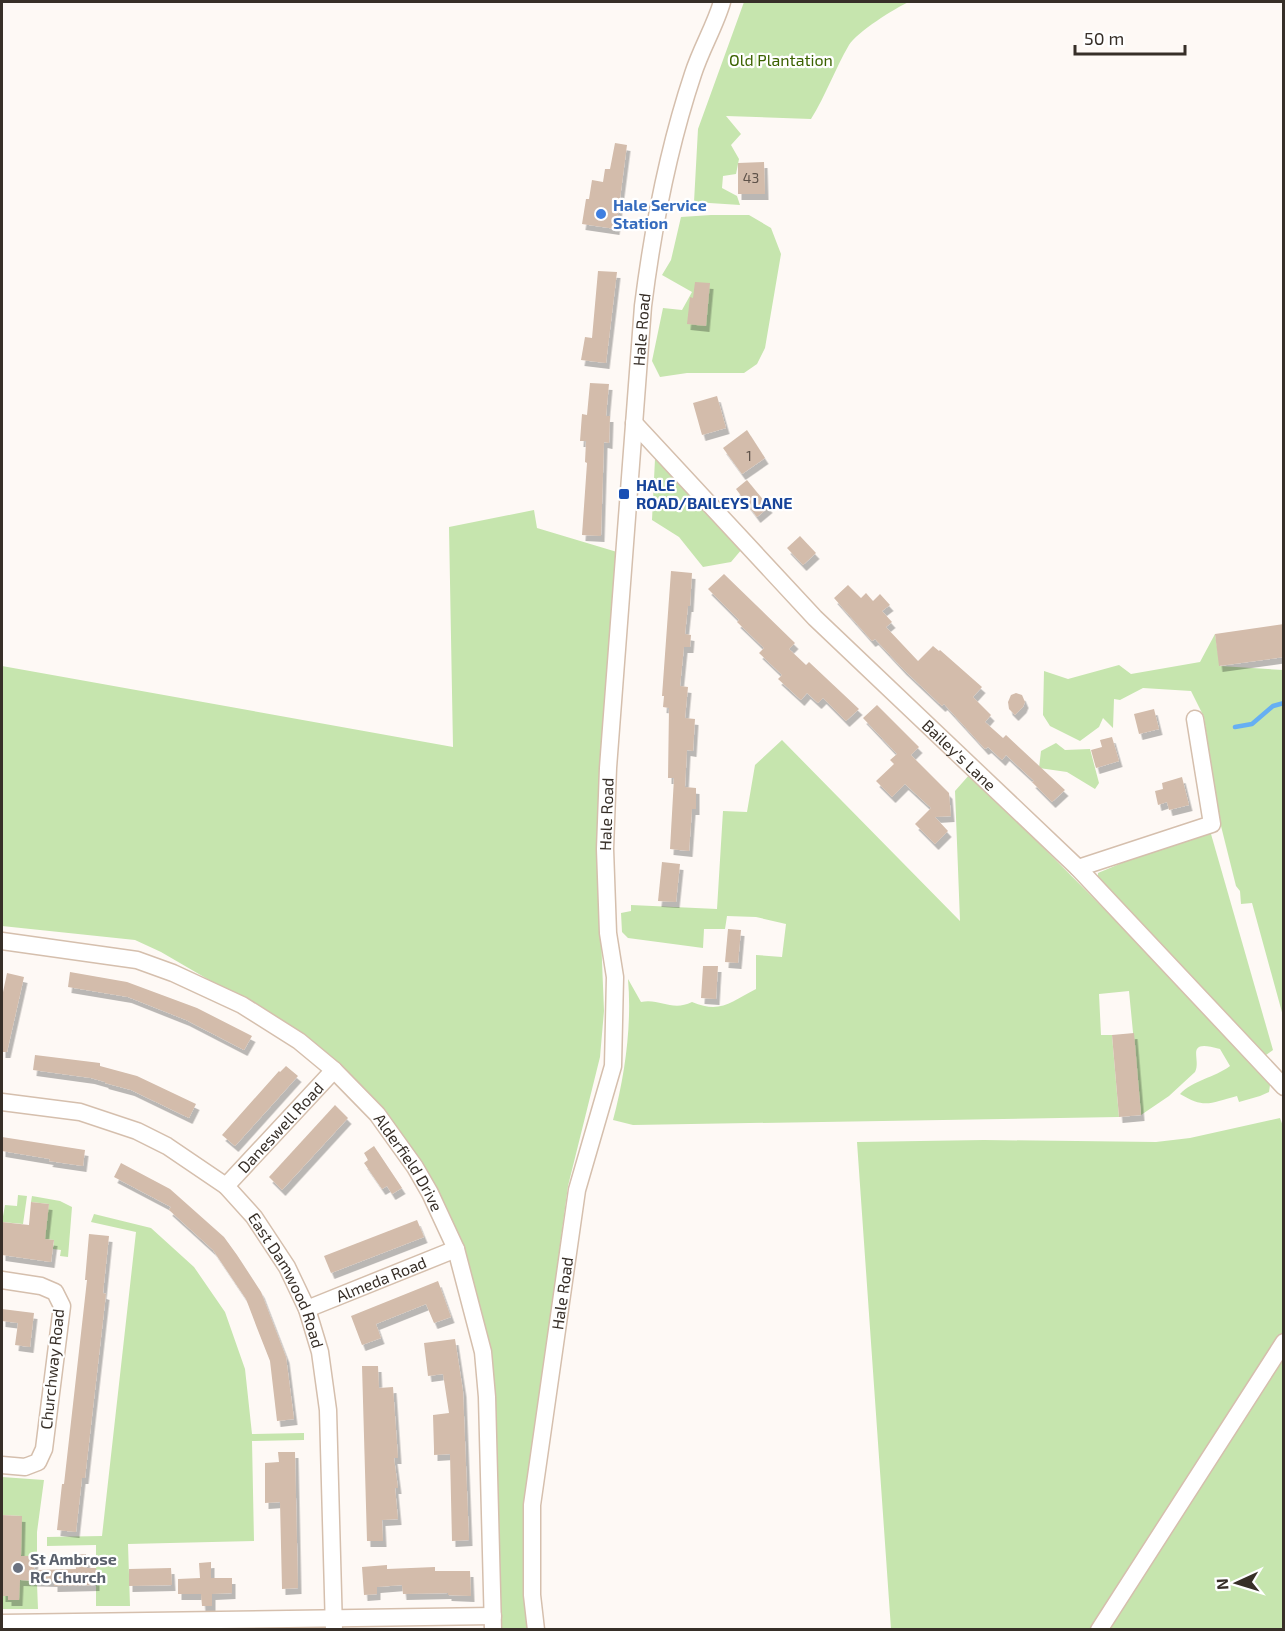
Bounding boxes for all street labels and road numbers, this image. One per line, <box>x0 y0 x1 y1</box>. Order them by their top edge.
street label: Hale Road <box>628 292 654 367</box>
street label: Bailey's Lane <box>919 715 1000 794</box>
street label: Hale Road <box>595 777 617 851</box>
street label: Daneswell Road <box>233 1078 327 1176</box>
street label: Alderfield Drive <box>371 1109 447 1214</box>
street label: East Damwood Road <box>245 1209 328 1350</box>
street label: Almeda Road <box>333 1252 429 1305</box>
street label: Hale Road <box>547 1256 576 1331</box>
street label: Churchway Road <box>36 1308 67 1430</box>

